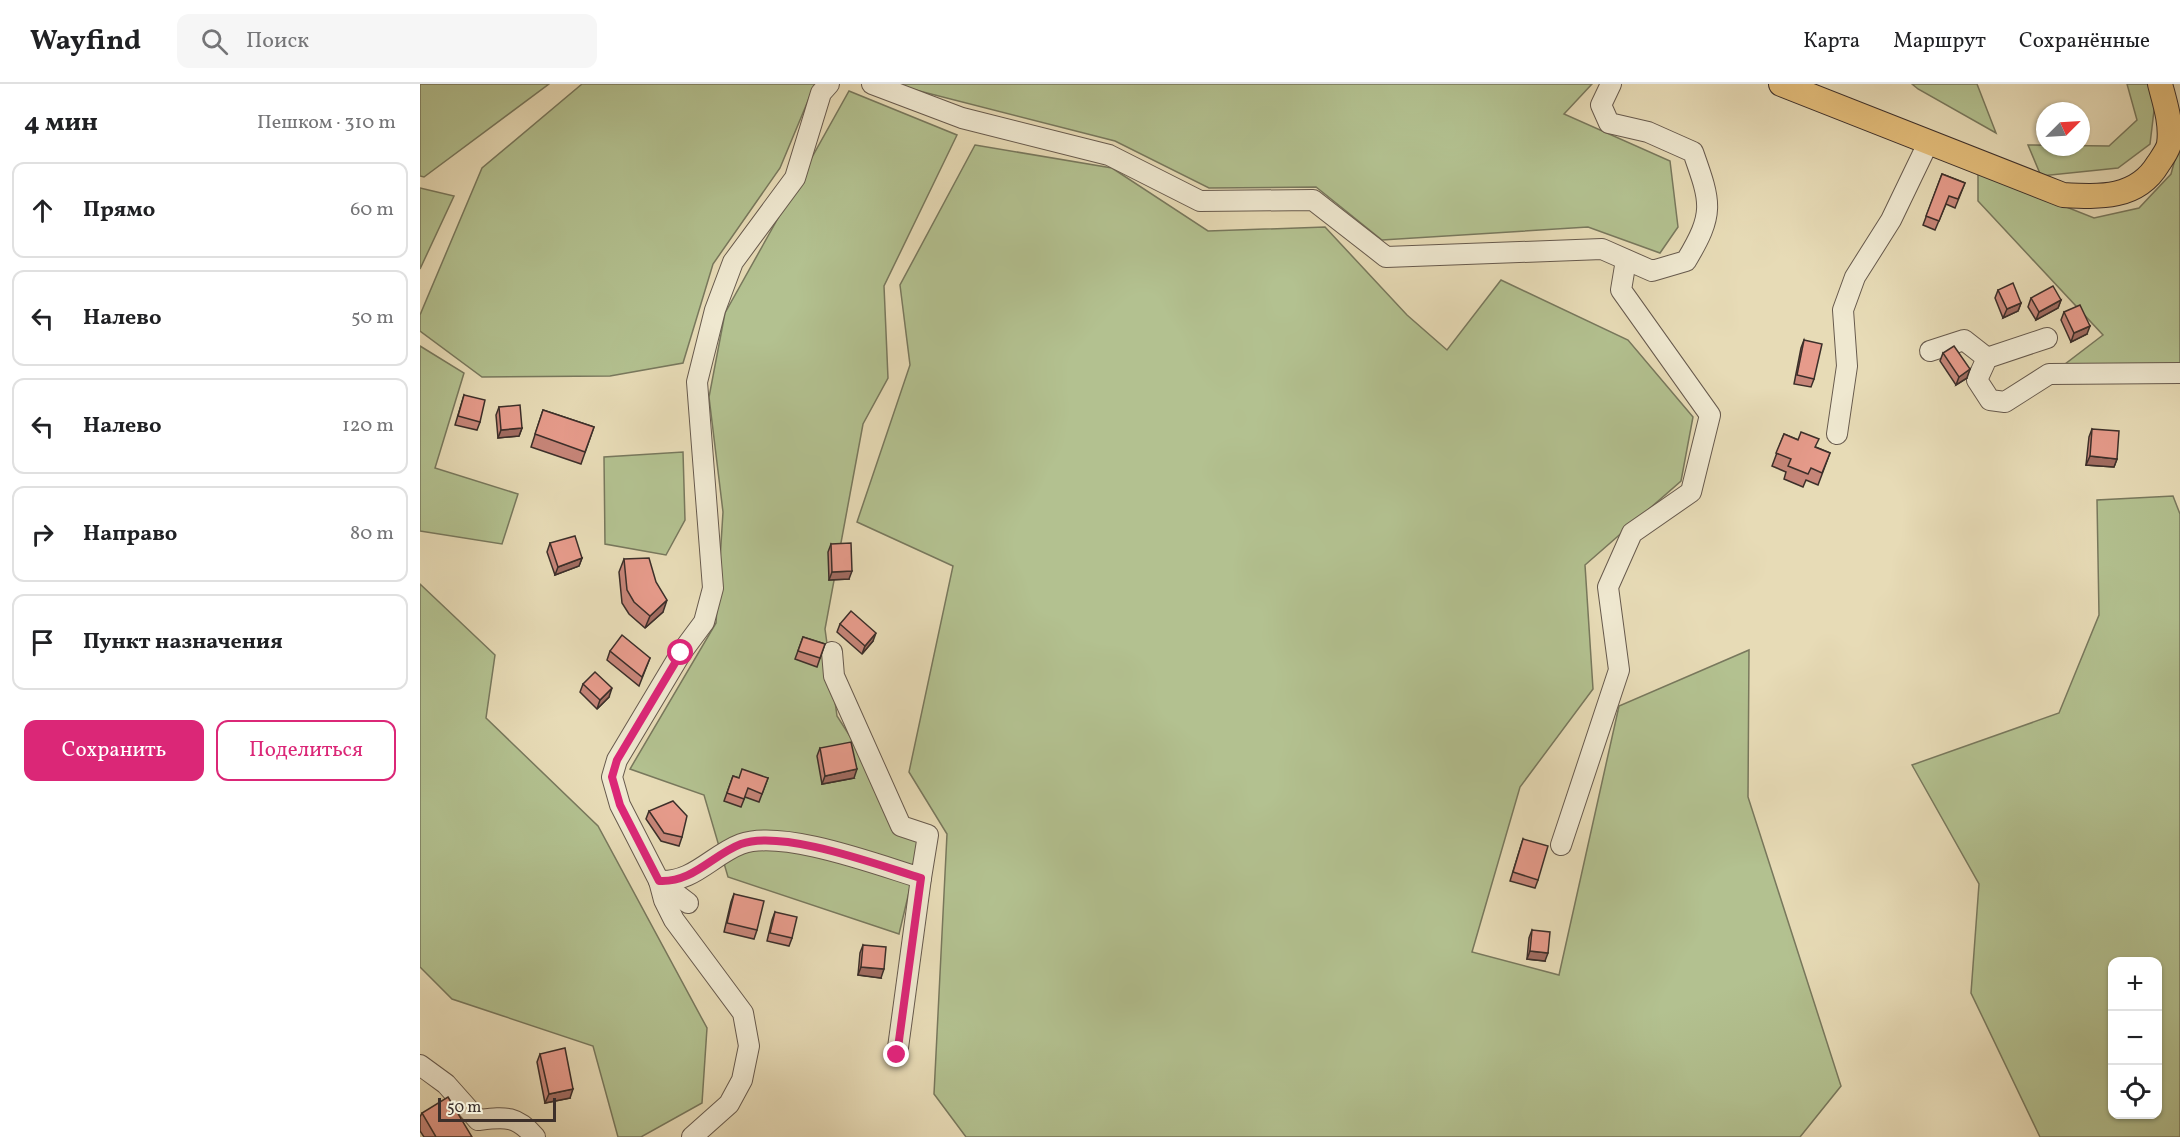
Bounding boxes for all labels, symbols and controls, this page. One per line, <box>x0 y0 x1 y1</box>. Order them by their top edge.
search box <box>177 14 597 68</box>
text: Wayfind <box>30 22 141 61</box>
icon: search <box>198 25 231 58</box>
text: Поиск <box>246 26 309 57</box>
text: Карта <box>1803 27 1860 56</box>
text: Маршрут <box>1893 27 1986 56</box>
text: Сохранённые <box>2019 27 2150 56</box>
north arrow <box>2036 102 2090 156</box>
text: 4 мин <box>24 105 98 141</box>
text: Пешком · 310 m <box>257 109 396 137</box>
icon: ahead <box>26 194 59 227</box>
text: Прямо <box>83 195 155 226</box>
text: 60 m <box>350 196 394 224</box>
icon: left <box>26 302 59 335</box>
text: Налево <box>83 303 162 334</box>
text: 50 m <box>351 304 394 332</box>
icon: left <box>26 410 59 443</box>
text: Налево <box>83 411 162 442</box>
text: 120 m <box>342 412 394 440</box>
icon: right <box>26 518 59 551</box>
text: Направо <box>83 519 177 550</box>
text: 80 m <box>350 520 394 548</box>
icon: arrive <box>26 626 59 659</box>
text: Пункт назначения <box>83 627 283 658</box>
route start <box>667 639 693 665</box>
button: Сохранить <box>24 720 204 781</box>
button: Поделиться <box>216 720 396 781</box>
map controls <box>2108 957 2162 1119</box>
button: + <box>2108 957 2162 1011</box>
button: − <box>2108 1011 2162 1065</box>
route end <box>883 1041 909 1067</box>
button: locate <box>2108 1065 2162 1119</box>
scale bar <box>438 1095 556 1122</box>
text: 50 m <box>447 1097 481 1119</box>

